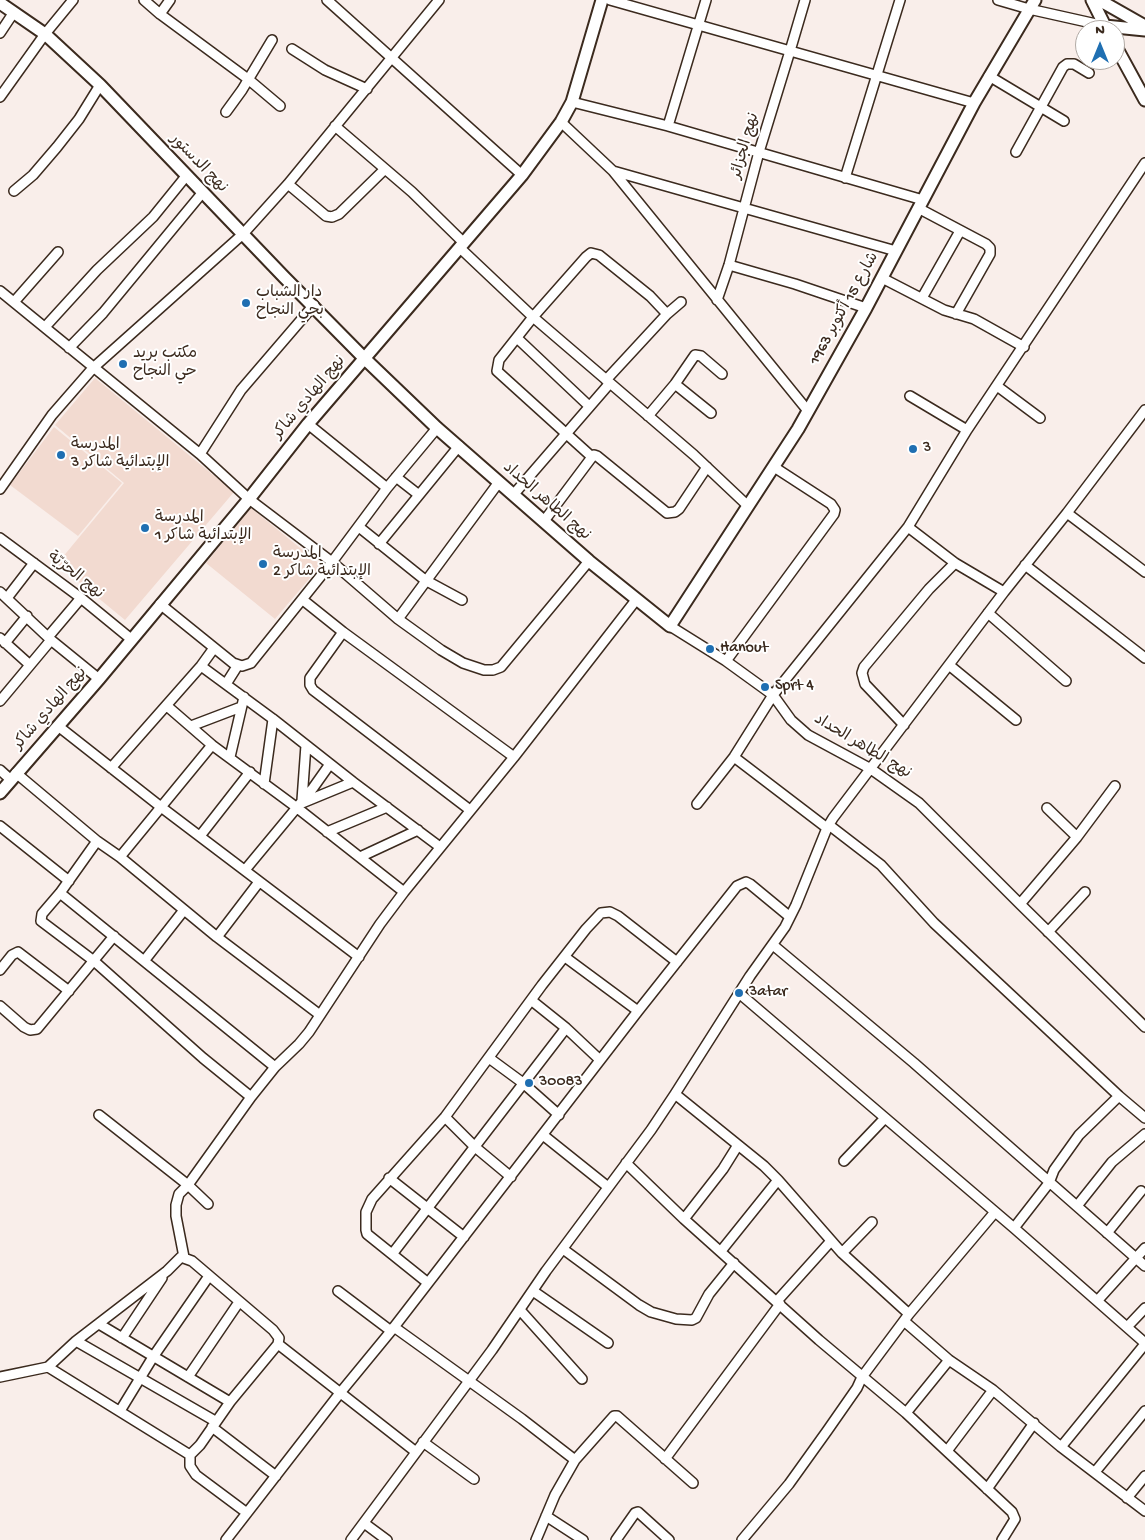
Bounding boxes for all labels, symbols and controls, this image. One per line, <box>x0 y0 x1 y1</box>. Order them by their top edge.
north arrow <box>1075 20 1125 70</box>
text: N <box>1095 22 1105 39</box>
street label: نهج الجزائر <box>727 111 765 181</box>
street label: نهج الدستور <box>165 130 231 198</box>
street label: شارع 15 أكتوبر 1963 <box>806 249 884 369</box>
place label: دار الشباب بحي النجاح <box>256 284 324 322</box>
marker: دار الشباب بحي النجاح <box>240 297 252 309</box>
place label: مكتب بريد حي النجاح <box>133 345 197 383</box>
street label: نهج الهادي شاكر <box>270 352 350 444</box>
marker: مكتب بريد حي النجاح <box>117 358 129 370</box>
place label: المدرسة الإبتدائية شاكر 3 <box>71 436 169 474</box>
place label: 3 <box>923 439 931 459</box>
marker: 3 <box>907 443 919 455</box>
marker: المدرسة الإبتدائية شاكر 3 <box>55 449 67 461</box>
street label: نهج الطاهر الحداد <box>498 459 594 545</box>
place label: المدرسة الإبتدائية شاكر 1 <box>155 509 252 547</box>
marker: المدرسة الإبتدائية شاكر 1 <box>139 522 151 534</box>
place label: المدرسة الإبتدائية شاكر 2 <box>273 545 371 583</box>
street label: نهج الحرّيّة <box>43 548 107 604</box>
marker: المدرسة الإبتدائية شاكر 2 <box>257 558 269 570</box>
place label: Hanout <box>720 639 768 659</box>
marker: Hanout <box>704 643 716 655</box>
street label: نهج الهادي شاكر <box>10 664 92 754</box>
place label: Sprt 4 <box>775 677 814 697</box>
marker: Sprt 4 <box>759 681 771 693</box>
street label: نهج الطاهر الحداد <box>810 710 914 784</box>
place label: 3atar <box>749 983 787 1003</box>
marker: 3atar <box>733 987 745 999</box>
place label: 30083 <box>539 1073 583 1093</box>
marker: 30083 <box>523 1077 535 1089</box>

